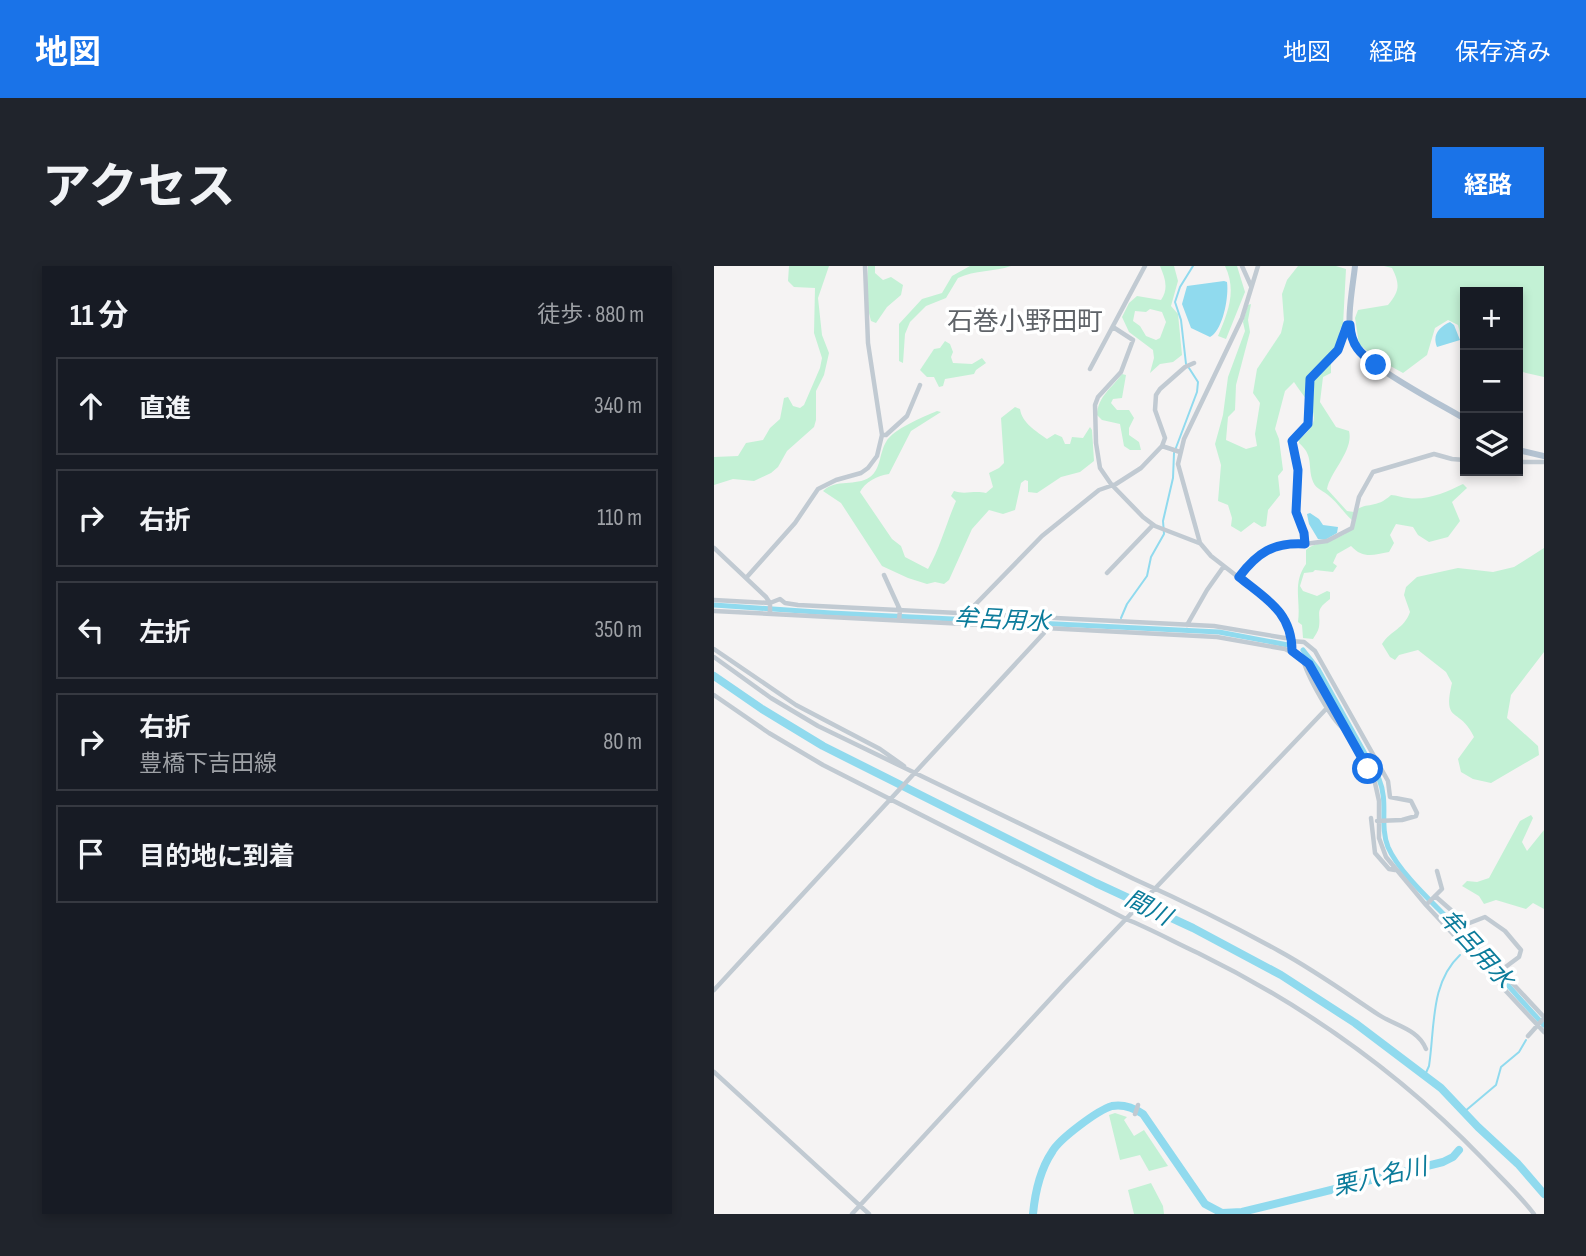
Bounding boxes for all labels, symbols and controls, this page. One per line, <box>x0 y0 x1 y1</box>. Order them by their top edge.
text: 地図 <box>35 33 101 73</box>
text: 地図 <box>1283 38 1331 67</box>
text: 経路 <box>1369 38 1417 67</box>
text: 保存済み <box>1455 38 1551 67</box>
button: 経路 <box>1432 147 1544 218</box>
text: アクセス <box>42 159 236 218</box>
map controls <box>1460 287 1523 476</box>
button: + <box>1460 287 1523 350</box>
text: 11 分 <box>70 298 128 334</box>
text: 徒歩 · 880 m <box>537 301 644 329</box>
district label: 石巻小野田町 <box>947 307 1103 338</box>
route end <box>1360 349 1391 380</box>
button: − <box>1460 350 1523 413</box>
icon: ahead <box>72 387 110 425</box>
text: 340 m <box>594 392 642 420</box>
text: 直進 <box>139 394 191 425</box>
button: layers <box>1460 413 1523 476</box>
icon: right <box>72 499 110 537</box>
text: 110 m <box>597 504 642 532</box>
text: 右折 <box>139 506 191 537</box>
water label: 牟呂用水 <box>953 603 1054 637</box>
icon: left <box>72 611 110 649</box>
text: 350 m <box>594 616 642 644</box>
text: 左折 <box>139 618 191 649</box>
text: 右折 <box>139 713 191 744</box>
icon: right <box>72 723 110 761</box>
text: 80 m <box>603 728 642 756</box>
text: 豊橋下吉田線 <box>139 750 277 778</box>
route start <box>1352 753 1383 784</box>
icon: arrive <box>72 835 110 873</box>
text: 目的地に到着 <box>139 842 295 873</box>
water label: 間川 <box>1120 884 1179 933</box>
water label: 牟呂用水 <box>1433 904 1521 997</box>
water label: 栗八名川 <box>1330 1151 1433 1202</box>

